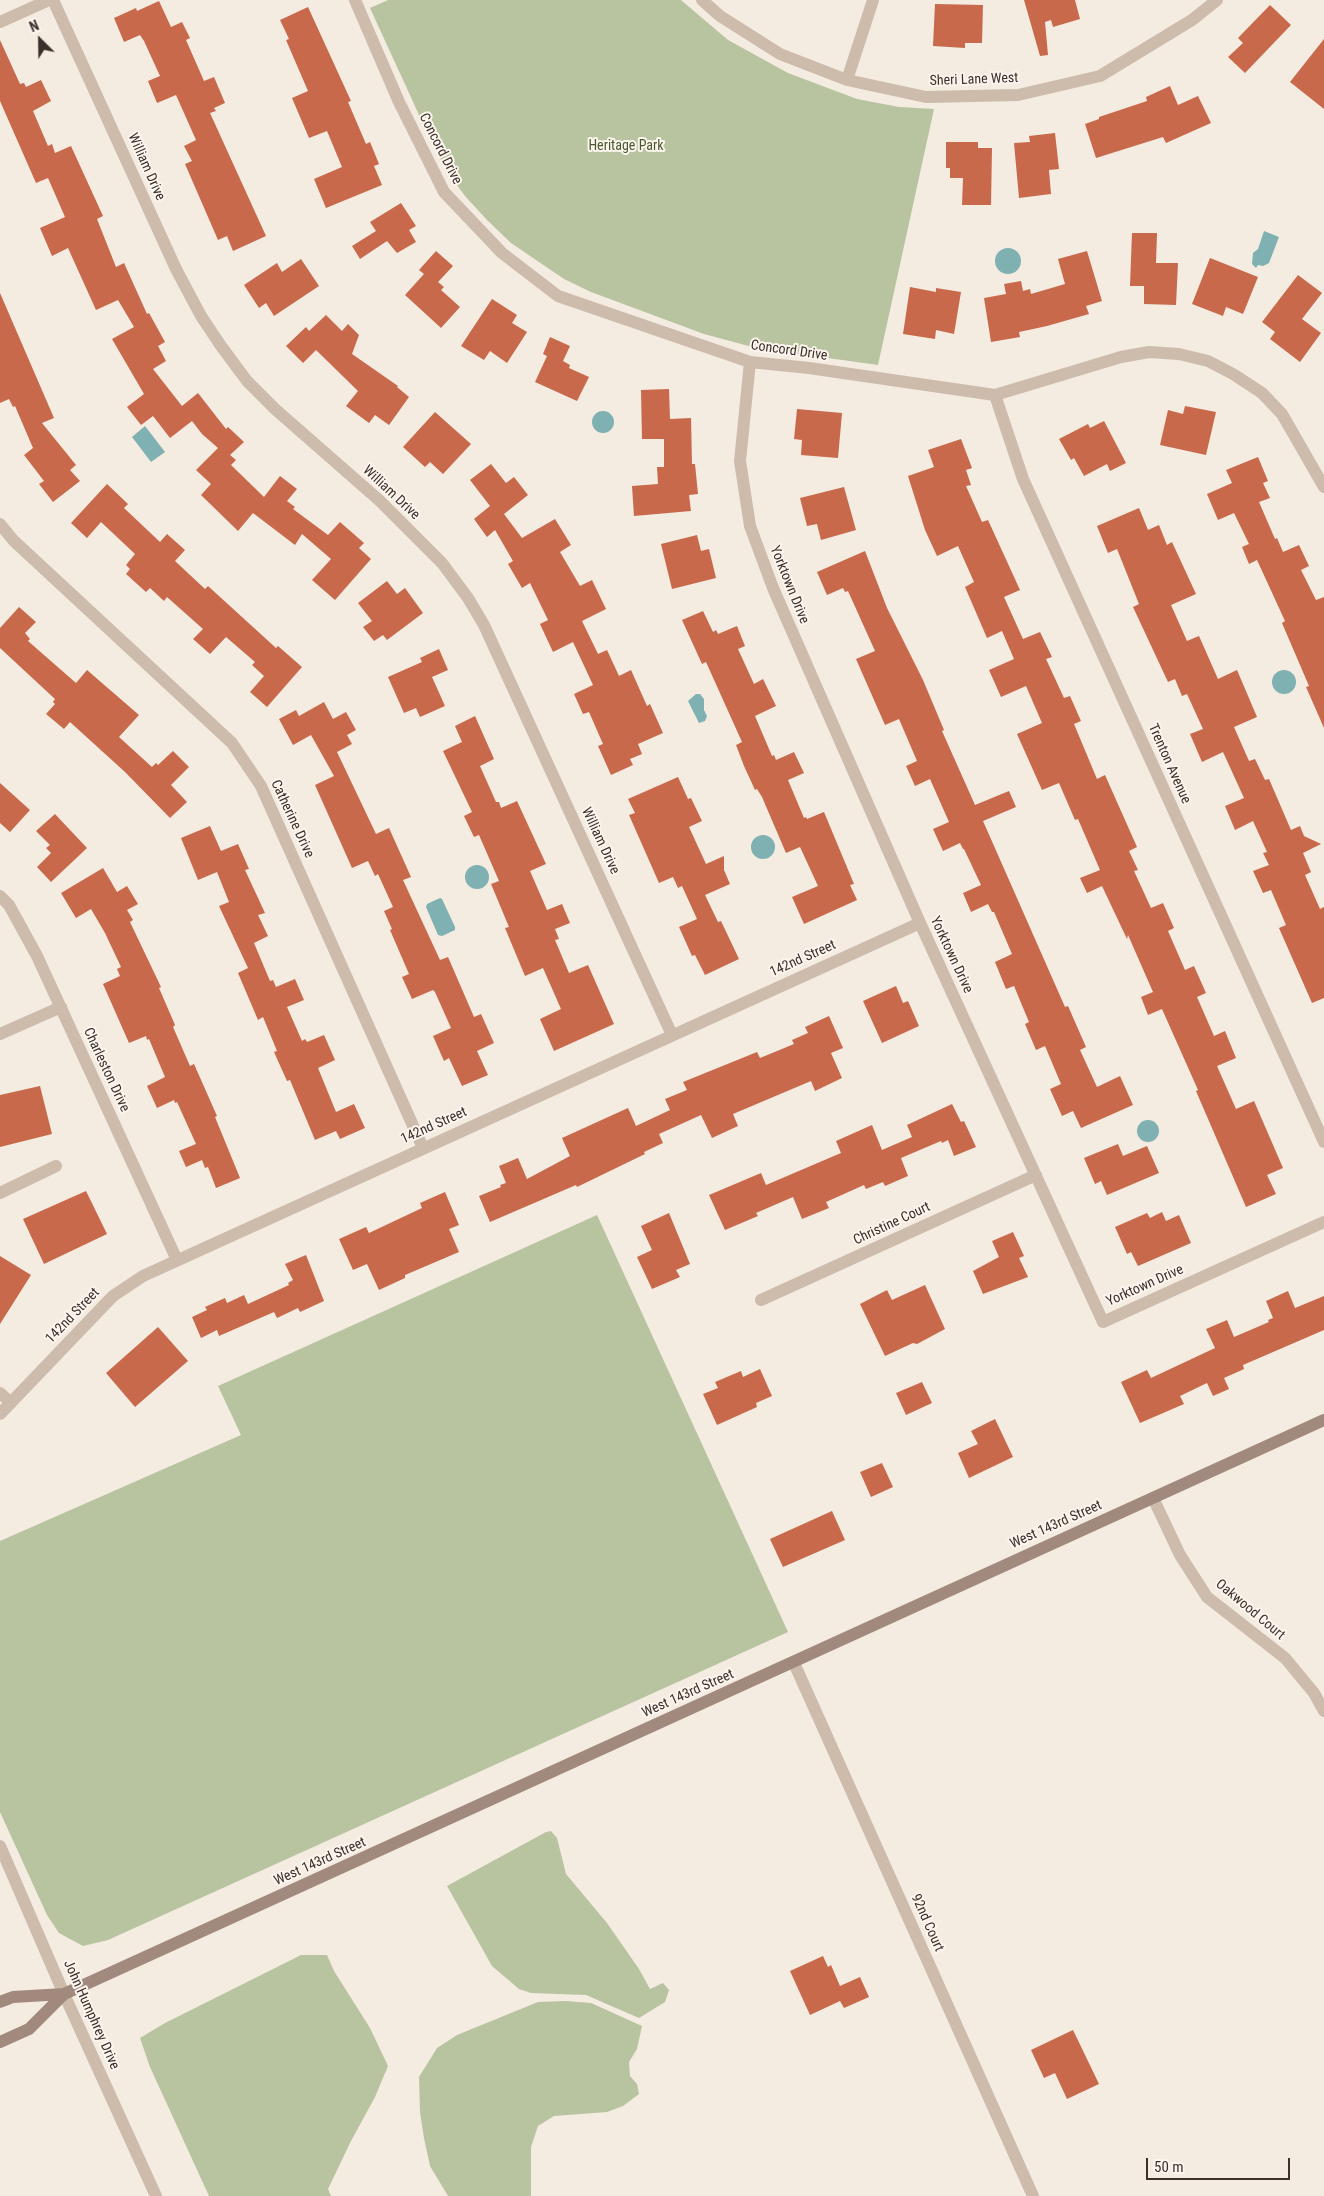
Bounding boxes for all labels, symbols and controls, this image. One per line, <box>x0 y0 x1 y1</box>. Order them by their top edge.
north arrow <box>15 15 65 65</box>
text: N <box>27 17 41 35</box>
street label: Sheri Lane West <box>929 70 1019 90</box>
street label: Concord Drive <box>415 111 465 187</box>
street label: William Drive <box>124 131 168 203</box>
park label: Heritage Park <box>588 138 664 154</box>
street label: Concord Drive <box>749 337 829 365</box>
street label: William Drive <box>359 462 423 524</box>
street label: Yorktown Drive <box>766 544 812 626</box>
street label: Trenton Avenue <box>1144 721 1194 807</box>
street label: Catherine Drive <box>267 777 317 861</box>
street label: William Drive <box>577 805 623 877</box>
street label: Yorktown Drive <box>926 914 976 996</box>
street label: 142nd Street <box>767 937 839 981</box>
street label: Charleston Drive <box>79 1025 133 1115</box>
street label: 142nd Street <box>398 1104 470 1148</box>
street label: Christine Court <box>851 1199 933 1249</box>
street label: Yorktown Drive <box>1104 1262 1186 1310</box>
street label: 142nd Street <box>42 1285 104 1347</box>
street label: West 143rd Street <box>1008 1497 1104 1553</box>
street label: Oakwood Court <box>1212 1576 1288 1644</box>
street label: West 143rd Street <box>640 1666 736 1722</box>
street label: West 143rd Street <box>272 1834 368 1890</box>
street label: 92nd Court <box>907 1892 947 1954</box>
street label: John Humphrey Drive <box>59 1958 123 2072</box>
scale bar <box>1149 2148 1293 2180</box>
text: 50 m <box>1154 2158 1184 2176</box>

